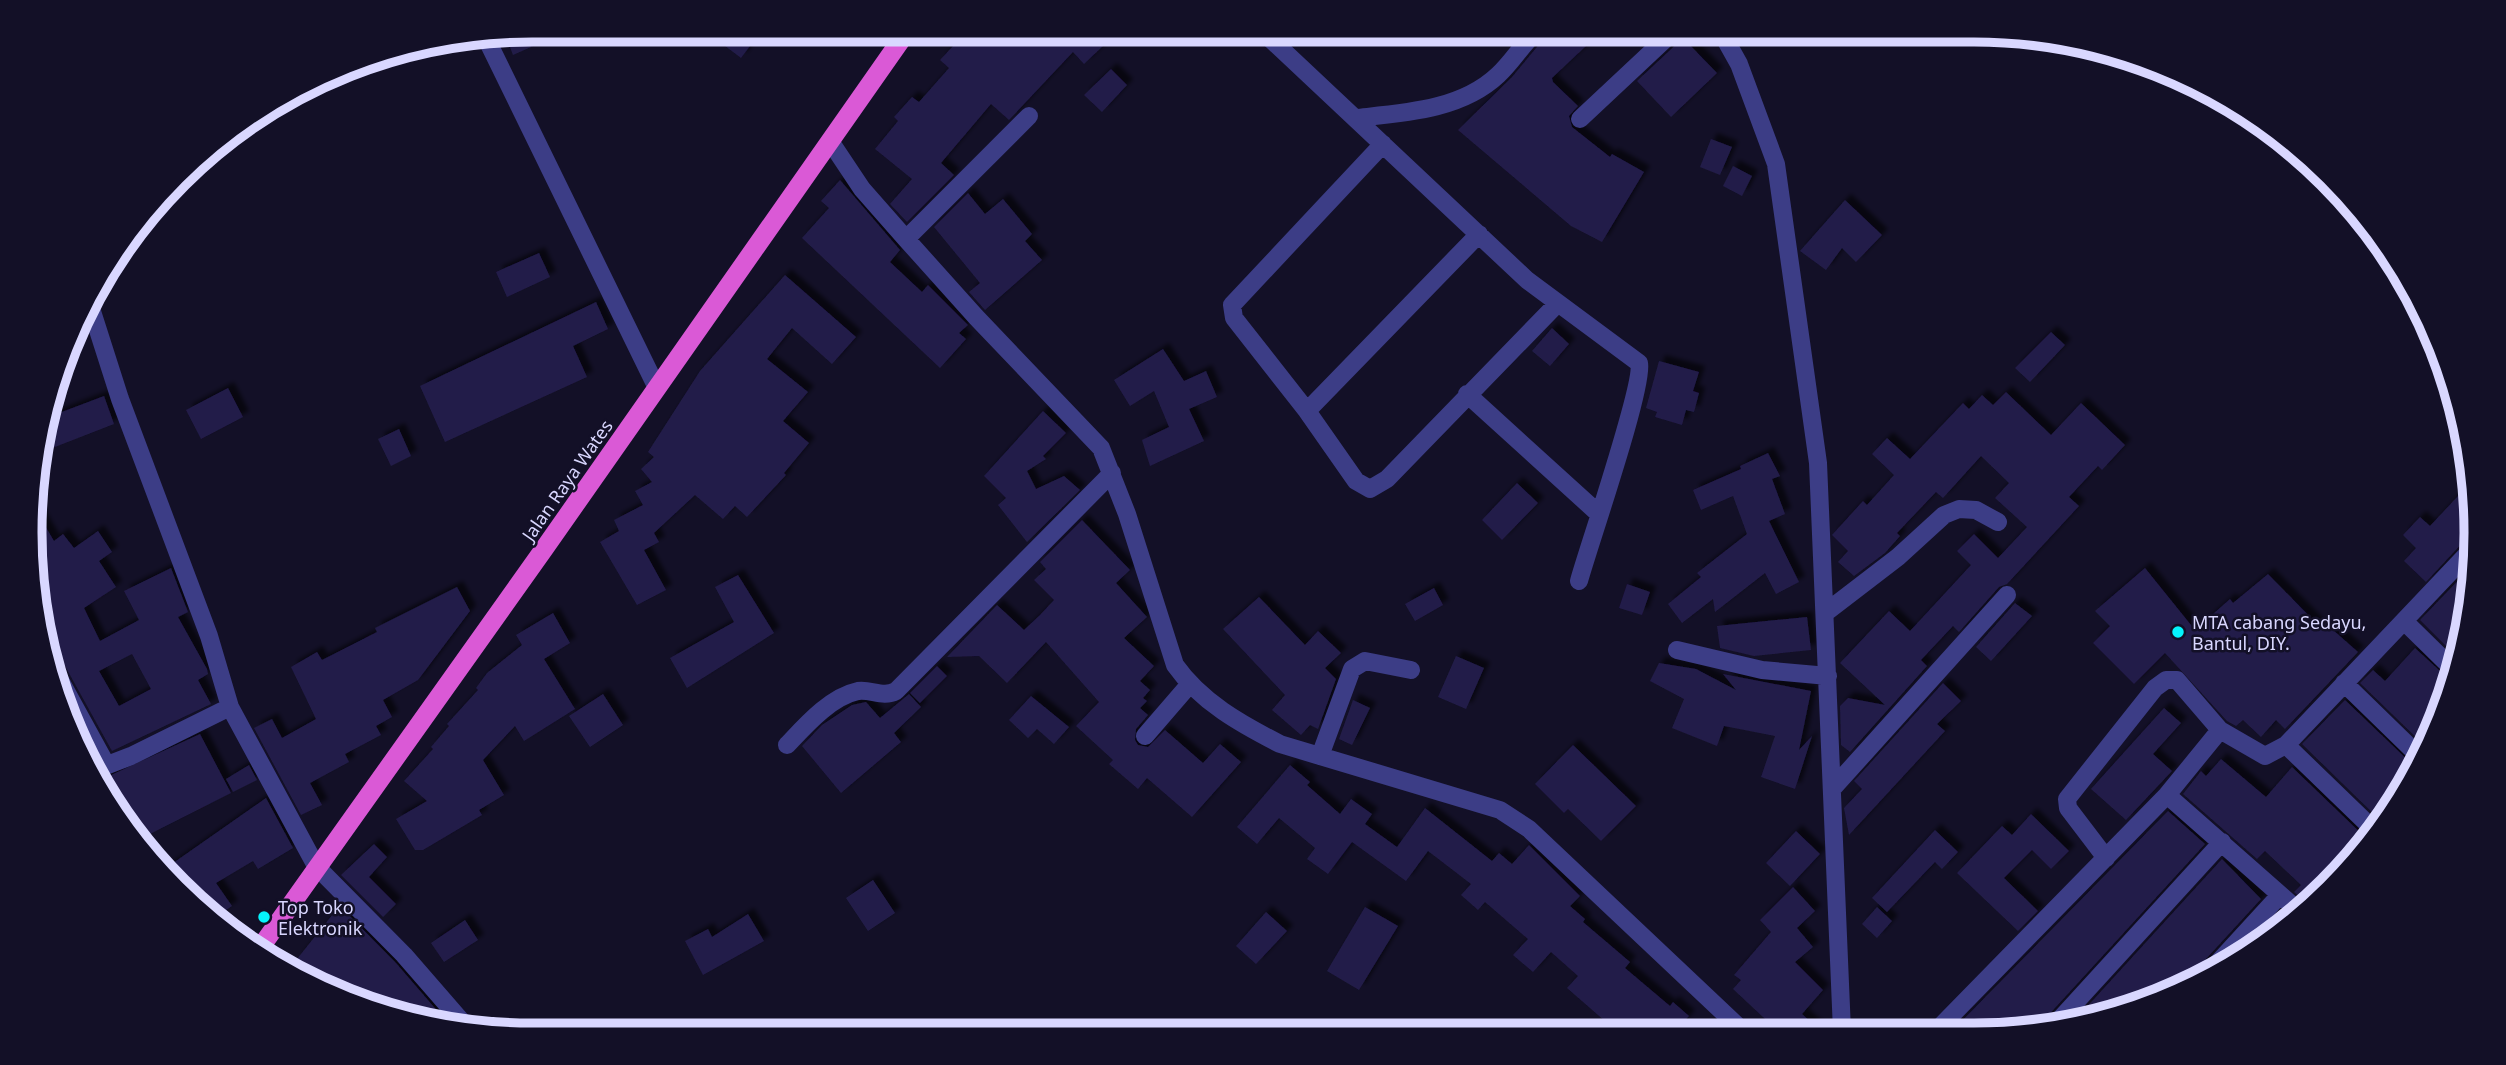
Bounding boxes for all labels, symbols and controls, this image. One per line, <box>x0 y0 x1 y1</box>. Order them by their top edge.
street label: Jalan Raya Wates <box>515 415 618 547</box>
place label: MTA cabang Sedayu, Bantul, DIY. <box>2192 610 2366 655</box>
marker: MTA cabang Sedayu, Bantul, DIY. <box>2170 624 2186 640</box>
place label: Top Toko Elektronik <box>278 895 363 940</box>
marker: Top Toko Elektronik <box>256 909 272 925</box>

